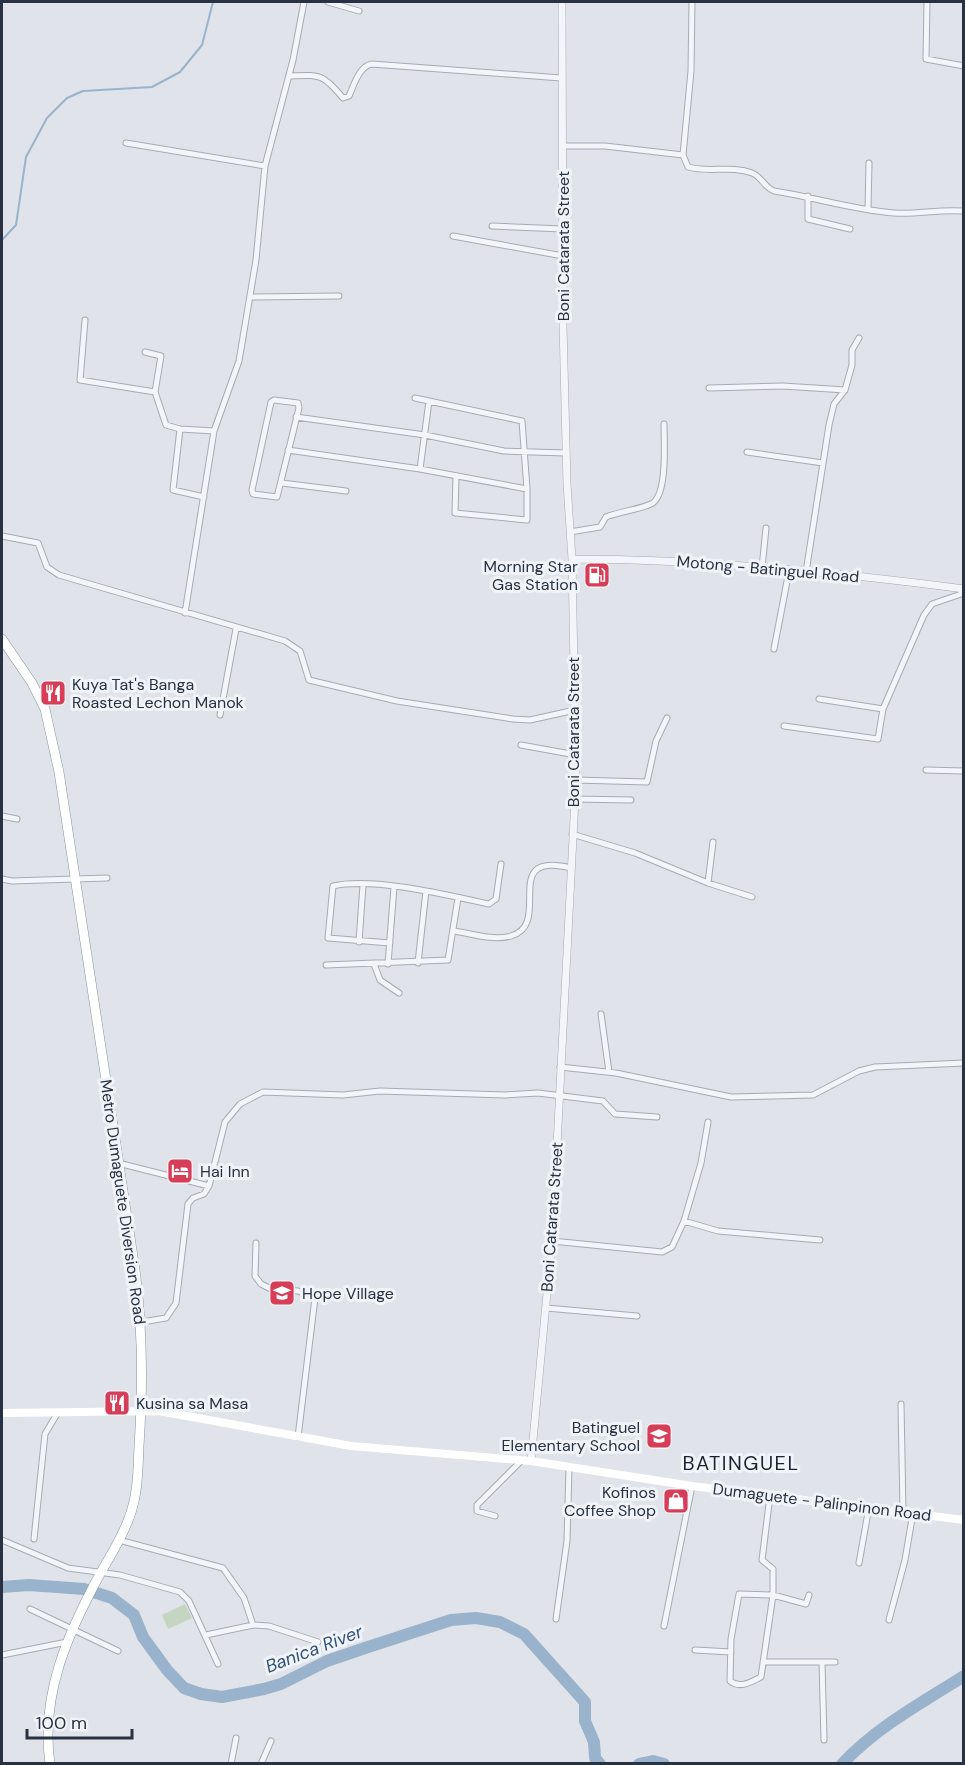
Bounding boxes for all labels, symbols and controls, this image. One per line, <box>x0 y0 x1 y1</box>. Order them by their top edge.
street label: Boni Catarata Street <box>553 171 574 321</box>
street label: Motong - Batinguel Road <box>676 551 860 587</box>
place label: Morning Star Gas Station <box>484 556 578 595</box>
fuel station icon: Morning Star Gas Station <box>582 560 612 590</box>
street label: Boni Catarata Street <box>563 657 584 807</box>
place label: Kuya Tat's Banga Roasted Lechon Manok <box>72 674 244 713</box>
restaurant icon: Kuya Tat's Banga Roasted Lechon Manok <box>38 678 68 708</box>
street label: Metro Dumaguete Diversion Road <box>95 1078 151 1326</box>
street label: Boni Catarata Street <box>536 1141 568 1293</box>
hotel icon: Hai Inn <box>165 1156 195 1186</box>
place label: Hai Inn <box>200 1161 250 1182</box>
school or university icon: Hope Village <box>267 1278 297 1308</box>
place label: Hope Village <box>302 1283 394 1304</box>
restaurant icon: Kusina sa Masa <box>102 1388 132 1418</box>
place label: Kusina sa Masa <box>136 1393 248 1414</box>
place label: Batinguel Elementary School <box>502 1417 640 1456</box>
school or university icon: Batinguel Elementary School <box>644 1421 674 1451</box>
district label: BATINGUEL <box>683 1450 799 1476</box>
street label: Dumaguete - Palinpinon Road <box>712 1478 932 1526</box>
place label: Kofinos Coffee Shop <box>564 1482 656 1521</box>
shop icon: Kofinos Coffee Shop <box>661 1486 691 1516</box>
water label: Banica River <box>262 1619 367 1679</box>
scale bar <box>27 1702 132 1740</box>
text: 100 m <box>36 1711 87 1735</box>

